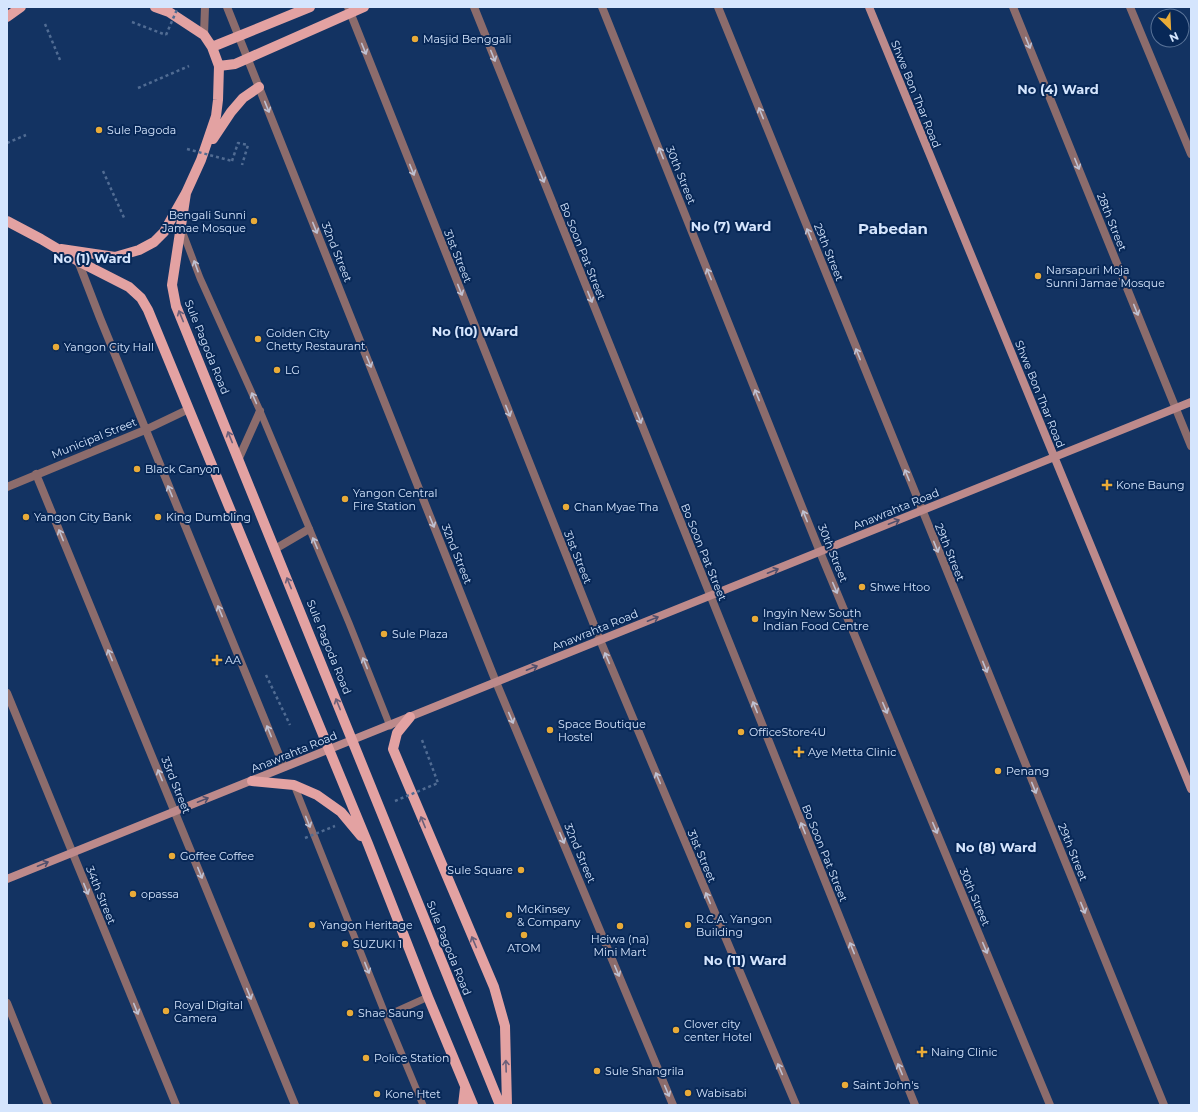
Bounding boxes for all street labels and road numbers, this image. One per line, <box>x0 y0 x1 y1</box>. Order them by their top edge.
street label: Shwe Bon Thar Road <box>888 38 944 150</box>
street label: 30th Street <box>663 144 699 207</box>
street label: 28th Street <box>1094 191 1130 254</box>
street label: Bo Soon Pat Street <box>557 200 609 302</box>
street label: 32nd Street <box>319 220 356 285</box>
street label: 29th Street <box>811 221 847 283</box>
street label: 31st Street <box>441 227 475 285</box>
street label: Sule Pagoda Road <box>182 298 232 396</box>
street label: Shwe Bon Thar Road <box>1012 338 1068 450</box>
street label: Municipal Street <box>49 414 139 461</box>
street label: Anawrahta Road <box>851 485 941 533</box>
street label: Bo Soon Pat Street <box>678 501 730 603</box>
street label: 29th Street <box>932 521 968 583</box>
street label: 32nd Street <box>439 522 476 587</box>
street label: 30th Street <box>815 522 851 585</box>
street label: 31st Street <box>561 528 595 586</box>
street label: Sule Pagoda Road <box>304 598 354 696</box>
street label: Anawrahta Road <box>550 606 640 654</box>
street label: Anawrahta Road <box>249 728 339 776</box>
street label: 33rd Street <box>158 754 194 816</box>
street label: Bo Soon Pat Street <box>799 802 851 904</box>
street label: 32nd Street <box>561 821 599 885</box>
street label: 29th Street <box>1055 821 1091 883</box>
street label: 31st Street <box>685 827 720 885</box>
street label: 34th Street <box>83 864 119 927</box>
street label: 30th Street <box>957 866 994 929</box>
street label: Sule Pagoda Road <box>424 899 474 997</box>

